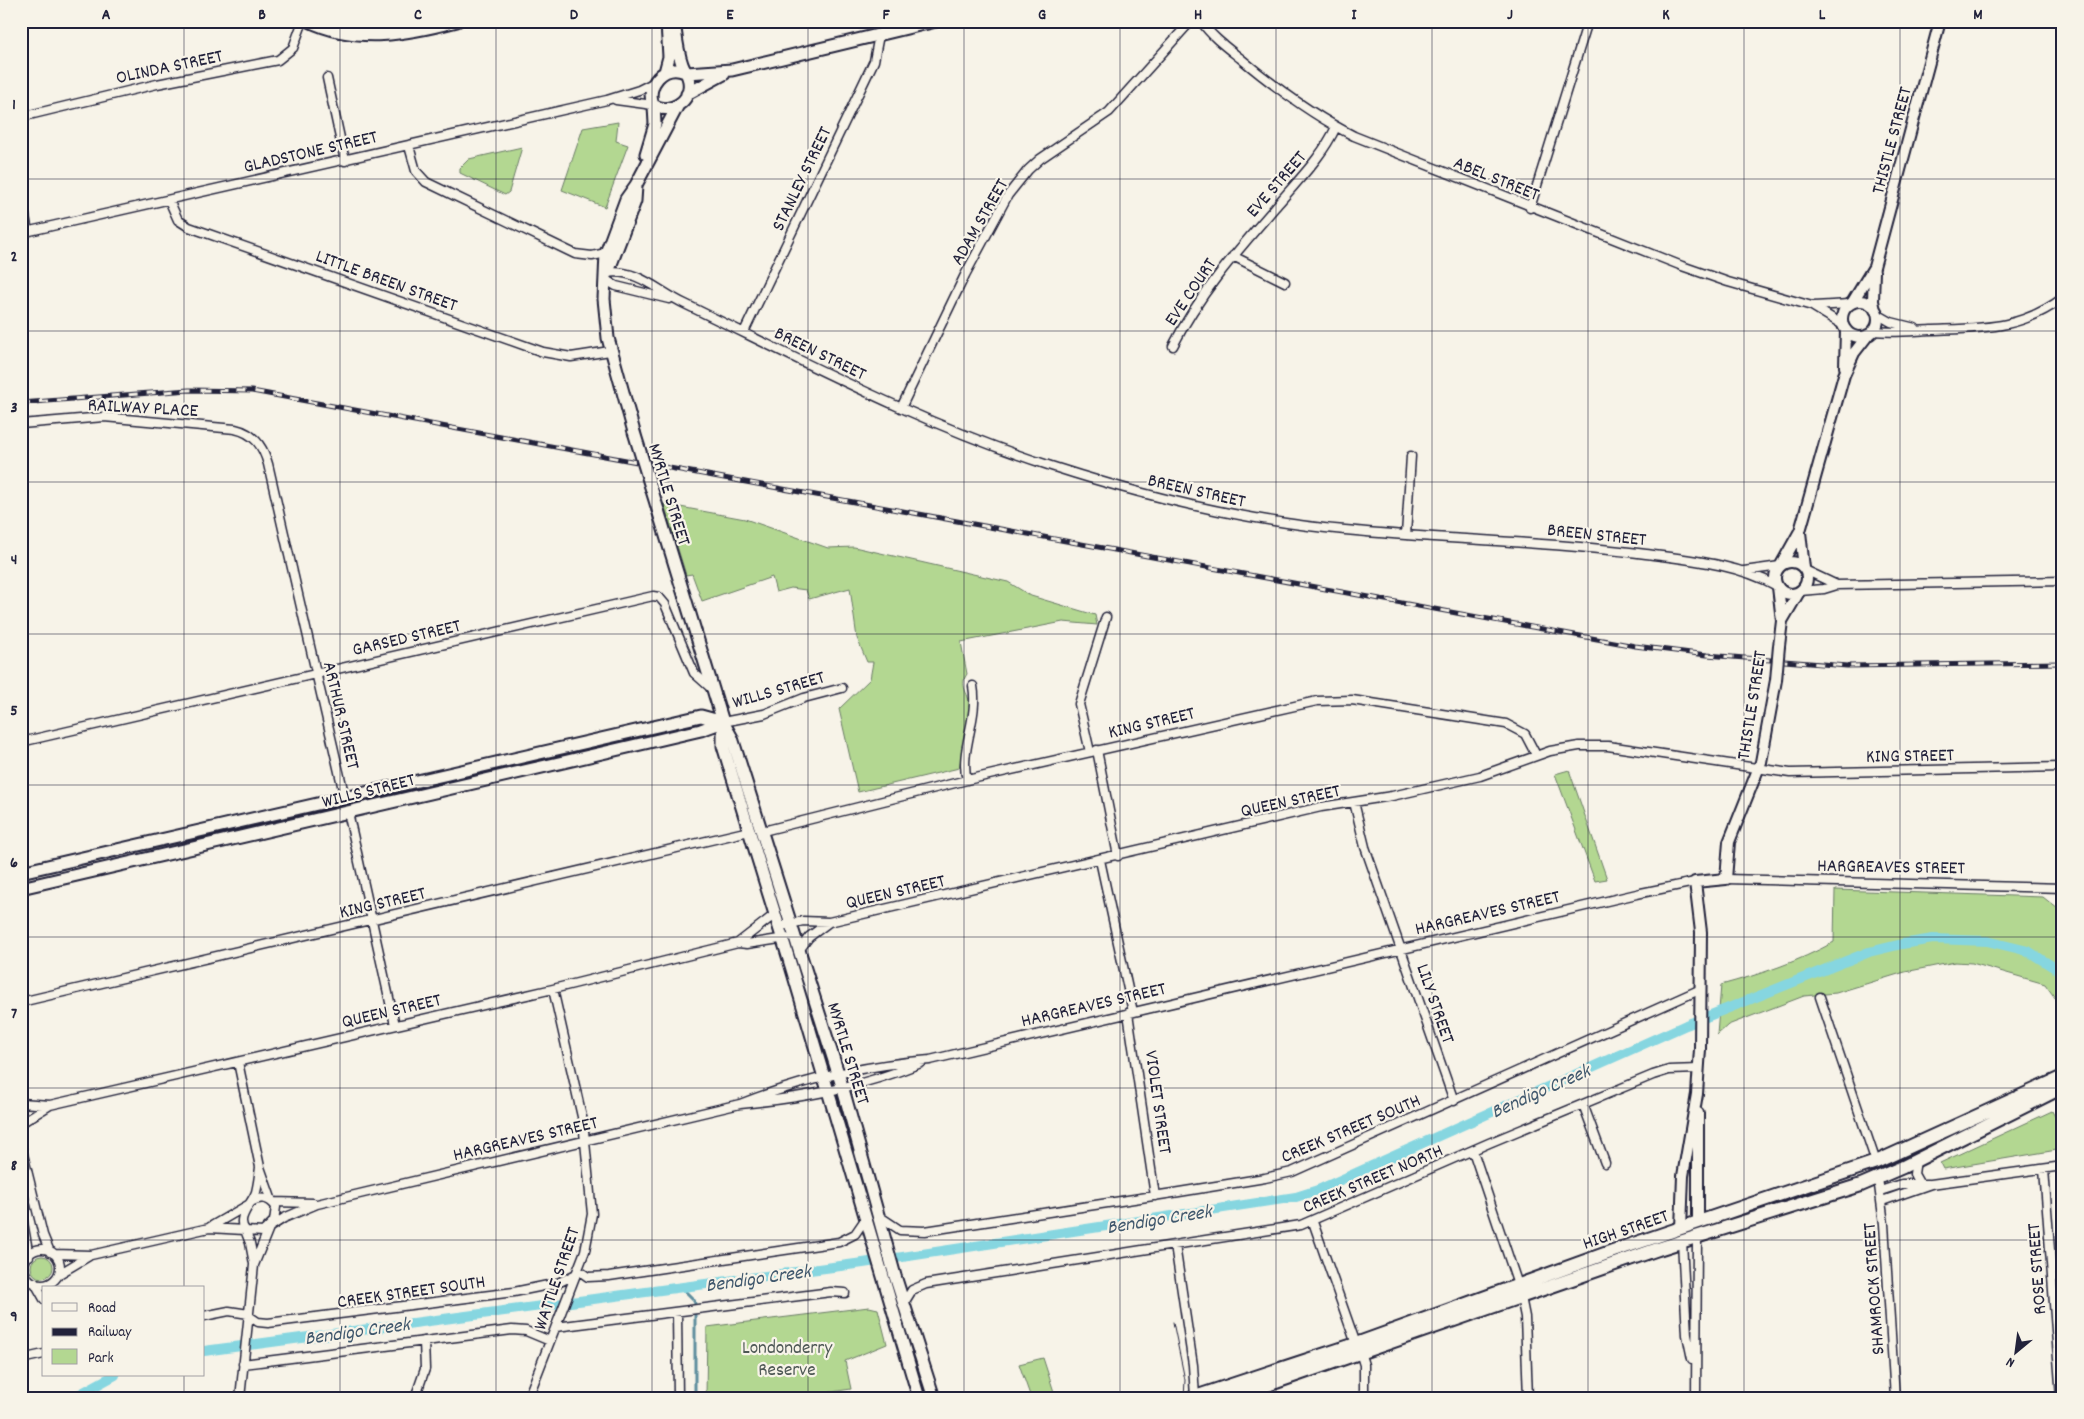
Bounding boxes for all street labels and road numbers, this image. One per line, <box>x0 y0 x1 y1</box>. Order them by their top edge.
street label: OLINDA STREET <box>114 44 226 93</box>
street label: THISTLE STREET <box>1866 84 1921 198</box>
street label: STANLEY STREET <box>766 122 840 236</box>
street label: GLADSTONE STREET <box>241 125 381 182</box>
street label: EVE STREET <box>1241 146 1315 225</box>
street label: ABEL STREET <box>1449 151 1543 210</box>
street label: ADAM STREET <box>945 174 1017 271</box>
street label: LITTLE BREEN STREET <box>311 244 461 321</box>
street label: EVE COURT <box>1159 253 1225 332</box>
street label: BREEN STREET <box>769 321 870 389</box>
street label: RAILWAY PLACE <box>87 393 199 426</box>
street label: MYRTLE STREET <box>639 440 696 550</box>
street label: BREEN STREET <box>1145 468 1248 517</box>
street label: BREEN STREET <box>1546 518 1648 555</box>
street label: GARSED STREET <box>350 614 464 665</box>
street label: THISTLE STREET <box>1732 649 1775 762</box>
street label: ARTHUR STREET <box>314 659 365 773</box>
street label: WILLS STREET <box>730 665 829 717</box>
street label: KING STREET <box>1106 701 1198 747</box>
street label: KING STREET <box>1866 743 1955 772</box>
street label: WILLS STREET <box>319 768 419 817</box>
street label: QUEEN STREET <box>1238 779 1343 826</box>
street label: HARGREAVES STREET <box>1817 854 1965 883</box>
street label: QUEEN STREET <box>843 869 949 918</box>
street label: KING STREET <box>337 881 429 927</box>
street label: HARGREAVES STREET <box>1413 885 1563 944</box>
street label: LILY STREET <box>1407 961 1460 1048</box>
street label: HARGREAVES STREET <box>1019 977 1169 1036</box>
street label: QUEEN STREET <box>339 988 445 1037</box>
street label: MYRTLE STREET <box>818 999 875 1109</box>
street label: VIOLET STREET <box>1136 1049 1177 1156</box>
street label: CREEK STREET SOUTH <box>1277 1089 1425 1172</box>
street label: HARGREAVES STREET <box>451 1111 601 1170</box>
street label: CREEK STREET NORTH <box>1299 1138 1448 1222</box>
street label: HIGH STREET <box>1579 1204 1673 1259</box>
street label: SHAMROCK STREET <box>1857 1221 1894 1356</box>
street label: ROSE STREET <box>2022 1222 2055 1315</box>
street label: WATTLE STREET <box>528 1224 589 1334</box>
street label: CREEK STREET SOUTH <box>336 1270 487 1317</box>

